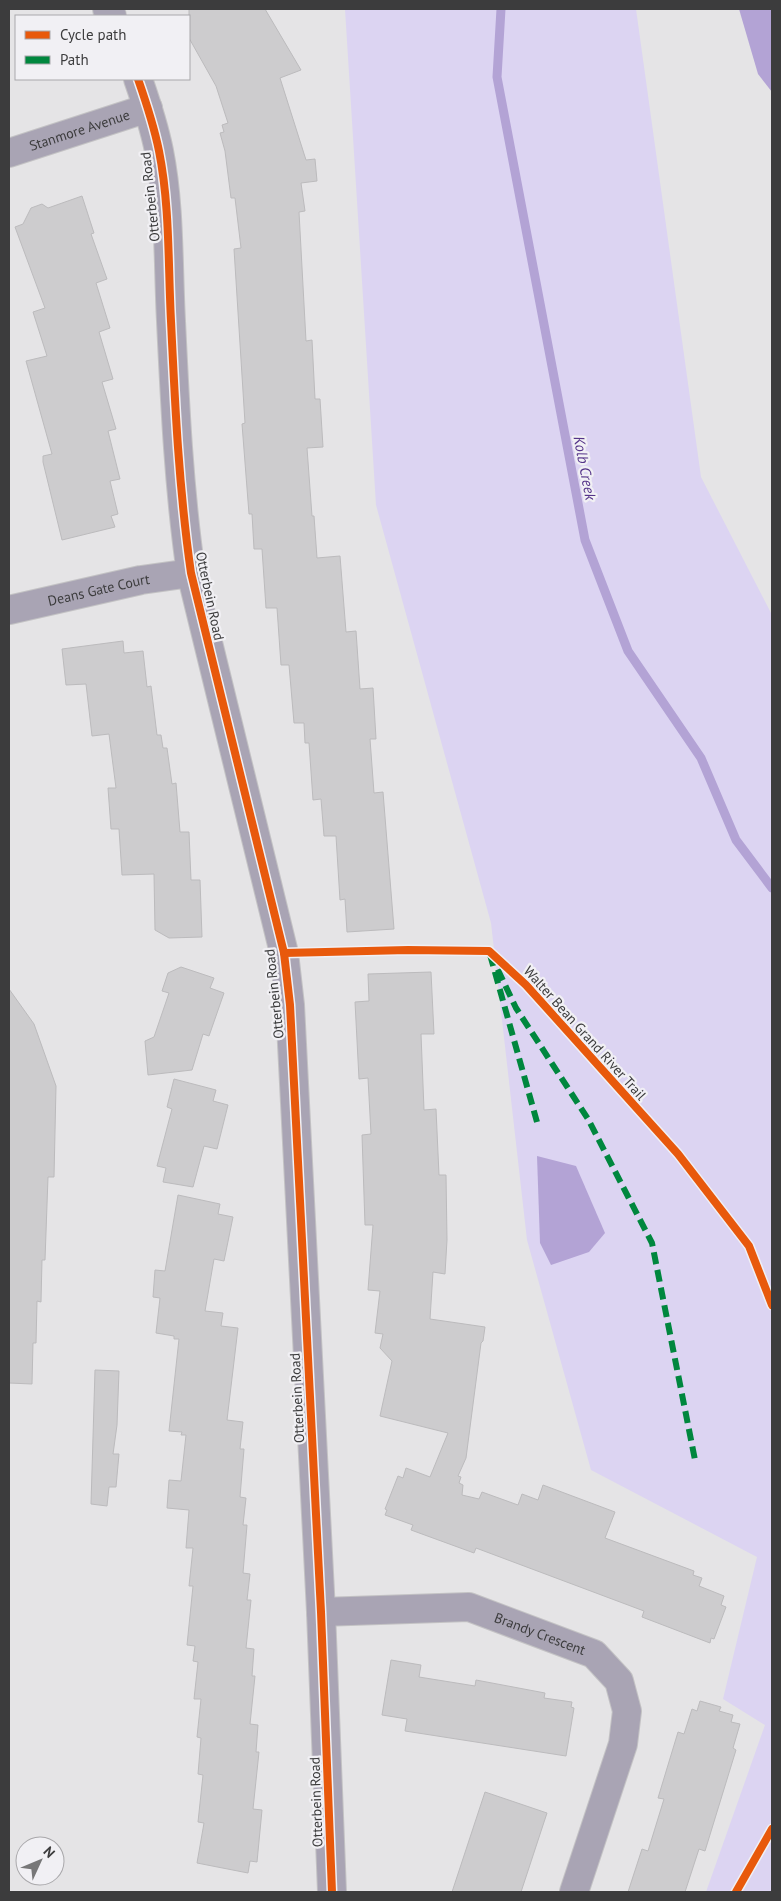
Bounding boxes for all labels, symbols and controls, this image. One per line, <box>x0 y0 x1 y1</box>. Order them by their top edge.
legend <box>15 15 190 80</box>
text: Cycle path <box>60 25 126 44</box>
text: Path <box>60 50 89 69</box>
street label: Stanmore Avenue <box>27 106 132 155</box>
street label: Otterbein Road <box>136 151 164 243</box>
water label: Kolb Creek <box>569 434 601 503</box>
street label: Otterbein Road <box>192 550 228 642</box>
street label: Deans Gate Court <box>46 570 151 610</box>
street label: Otterbein Road <box>260 948 288 1040</box>
street label: Walter Bean Grand River Trail <box>520 962 650 1104</box>
street label: Otterbein Road <box>286 1352 308 1444</box>
street label: Brandy Crescent <box>492 1608 588 1659</box>
street label: Otterbein Road <box>305 1757 327 1847</box>
north arrow <box>15 1836 65 1886</box>
text: N <box>40 1842 59 1862</box>

